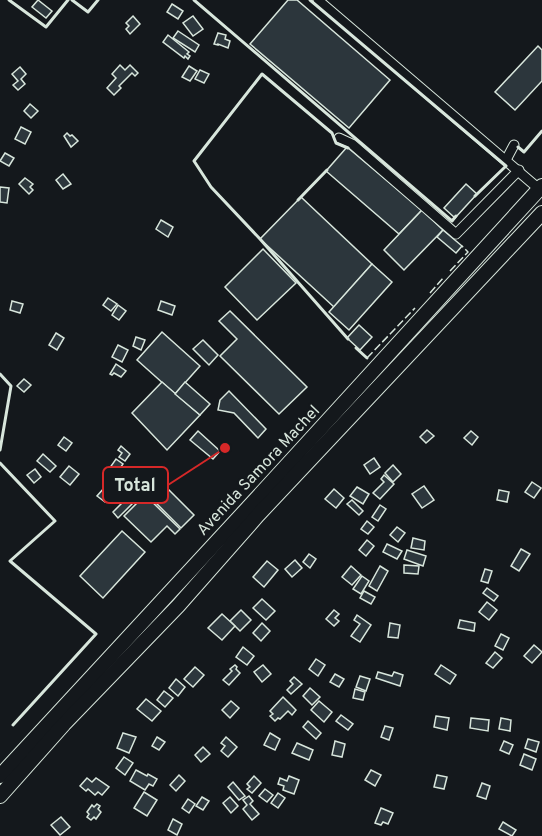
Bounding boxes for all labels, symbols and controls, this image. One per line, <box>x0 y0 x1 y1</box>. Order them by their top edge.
street label: Avenida Samora Machel <box>193 402 325 540</box>
callout: Total <box>103 467 168 503</box>
text: Total <box>114 475 156 498</box>

